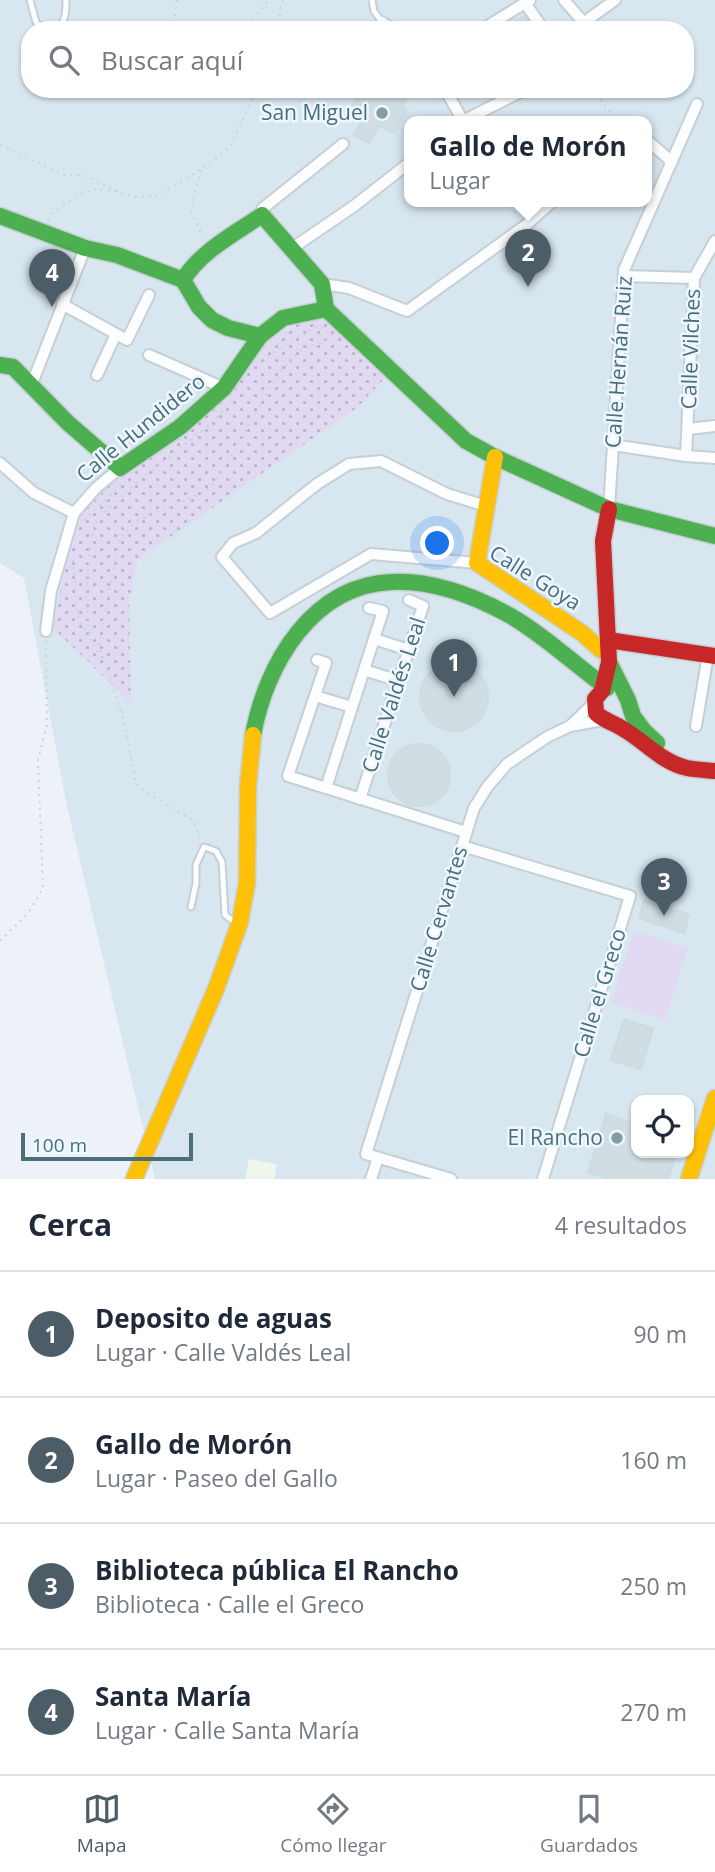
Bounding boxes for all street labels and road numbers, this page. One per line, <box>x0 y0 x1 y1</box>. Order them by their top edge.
street label: Calle Hernán Ruiz <box>598 275 638 449</box>
street label: Calle Vilches <box>674 288 706 410</box>
street label: Calle Hundidero <box>70 367 211 488</box>
street label: Calle Goya <box>485 538 587 616</box>
street label: Calle Valdés Leal <box>355 613 431 776</box>
street label: Calle Cervantes <box>403 843 473 995</box>
street label: Calle el Greco <box>566 925 632 1061</box>

